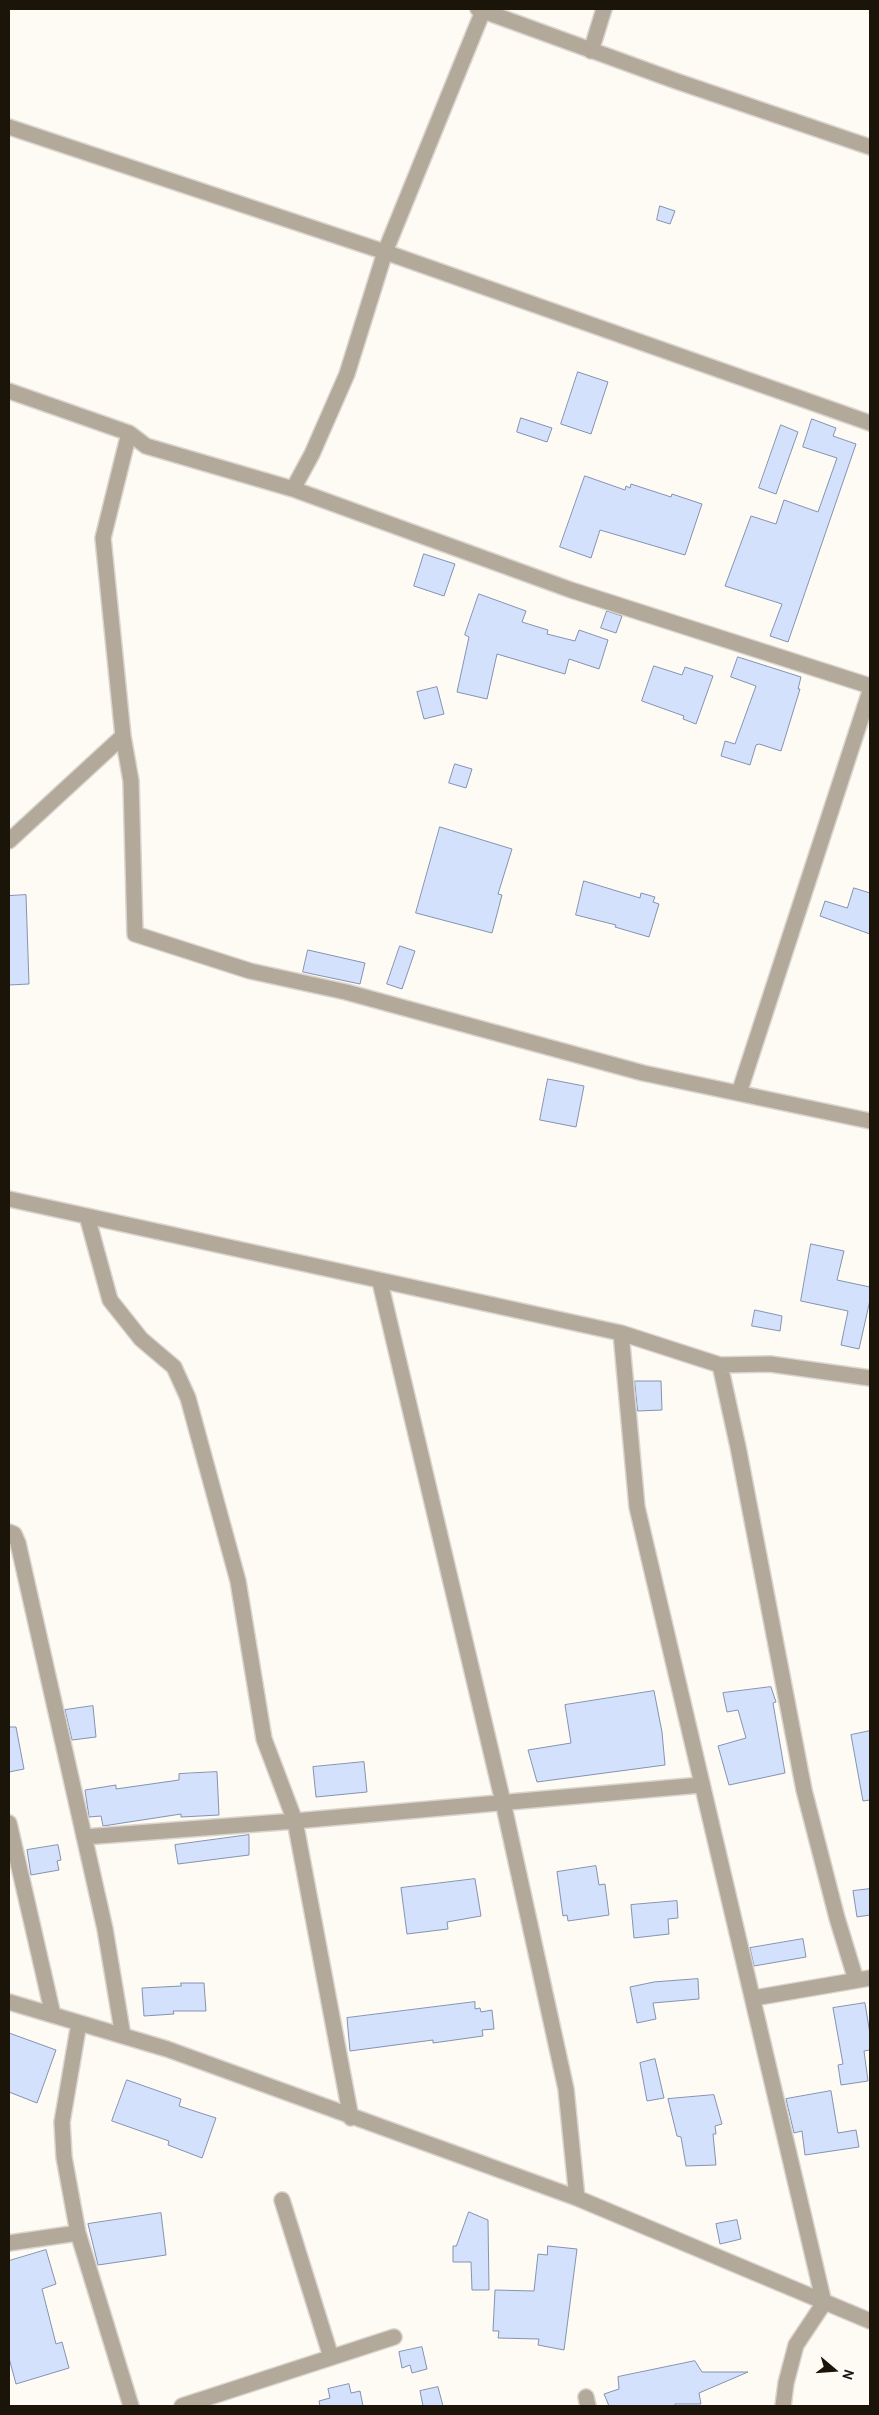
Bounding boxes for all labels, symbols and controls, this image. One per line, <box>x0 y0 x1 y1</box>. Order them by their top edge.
north arrow <box>809 2345 859 2395</box>
text: N <box>838 2367 858 2382</box>

